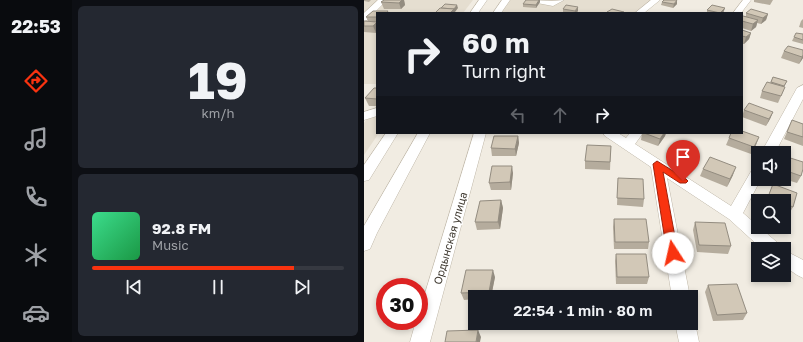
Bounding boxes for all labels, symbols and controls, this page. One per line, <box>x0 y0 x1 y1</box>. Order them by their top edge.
text: 22:53 <box>11 15 61 37</box>
text: 60 m <box>462 26 529 59</box>
icon: right <box>396 28 448 80</box>
text: 19 <box>188 48 248 110</box>
text: Turn right <box>462 60 546 82</box>
icon: directions <box>22 67 50 95</box>
icon: left <box>507 104 529 126</box>
icon: ahead <box>549 104 571 126</box>
icon: right <box>591 104 613 126</box>
text: km/h <box>201 105 235 121</box>
icon: music <box>22 125 50 153</box>
pin <box>666 140 700 181</box>
icon: arrive <box>672 146 694 168</box>
map controls <box>751 146 791 282</box>
button: sound <box>751 146 791 186</box>
icon: phone <box>22 183 50 211</box>
street label: Ордынская улица <box>431 190 469 286</box>
button: search <box>751 194 791 234</box>
text: 92.8 FM <box>152 219 211 237</box>
position arrow <box>652 232 694 274</box>
text: Music <box>152 237 189 253</box>
icon: climate <box>22 241 50 269</box>
button: layers <box>751 242 791 282</box>
icon: previous <box>123 276 145 298</box>
icon: pause <box>207 276 229 298</box>
icon: next <box>291 276 313 298</box>
speed limit sign: 30 <box>376 278 428 330</box>
icon: car <box>22 299 50 327</box>
text: 22:54 · 1 min · 80 m <box>514 301 652 319</box>

